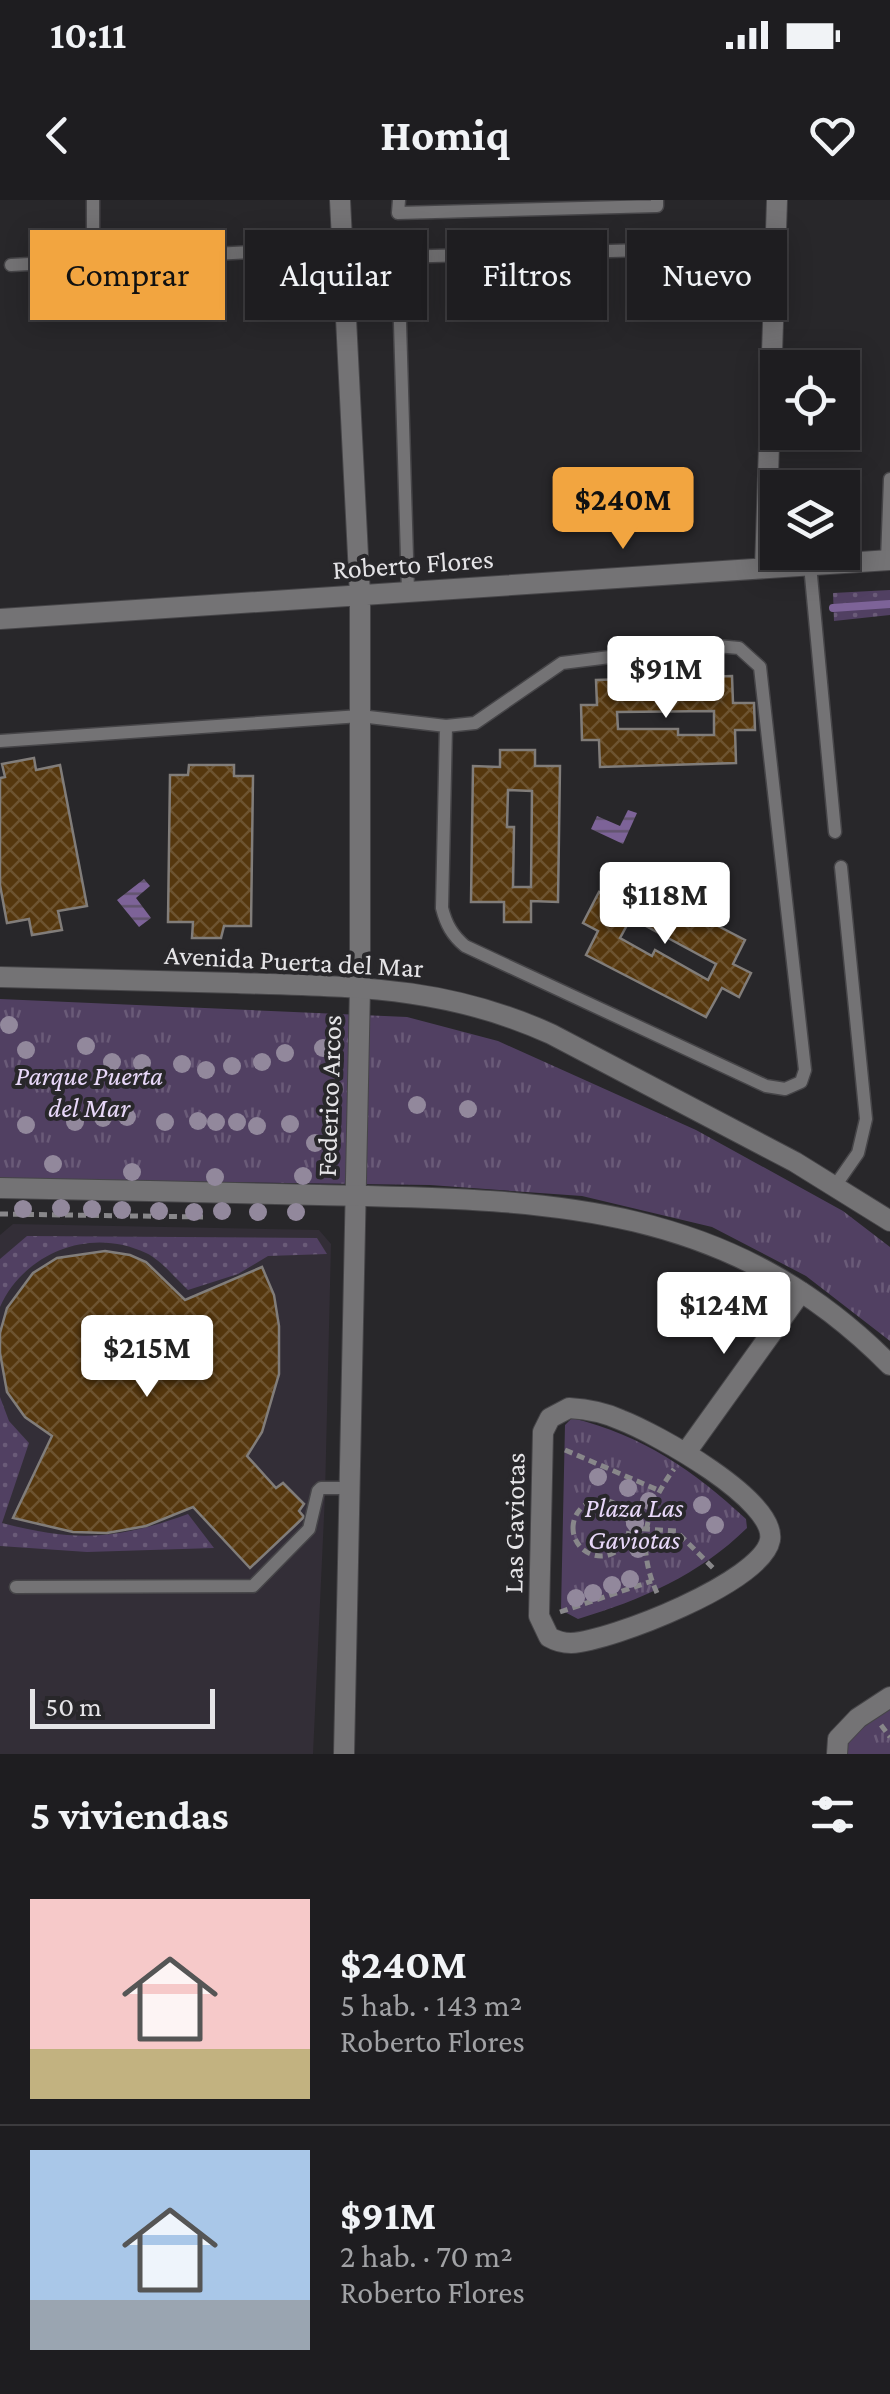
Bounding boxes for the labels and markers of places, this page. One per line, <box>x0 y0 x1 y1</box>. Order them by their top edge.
pin: $240M <box>553 467 693 552</box>
pin: $91M <box>607 636 725 721</box>
pin: $118M <box>595 862 735 947</box>
pin: $124M <box>654 1272 794 1357</box>
pin: $215M <box>77 1315 217 1400</box>

